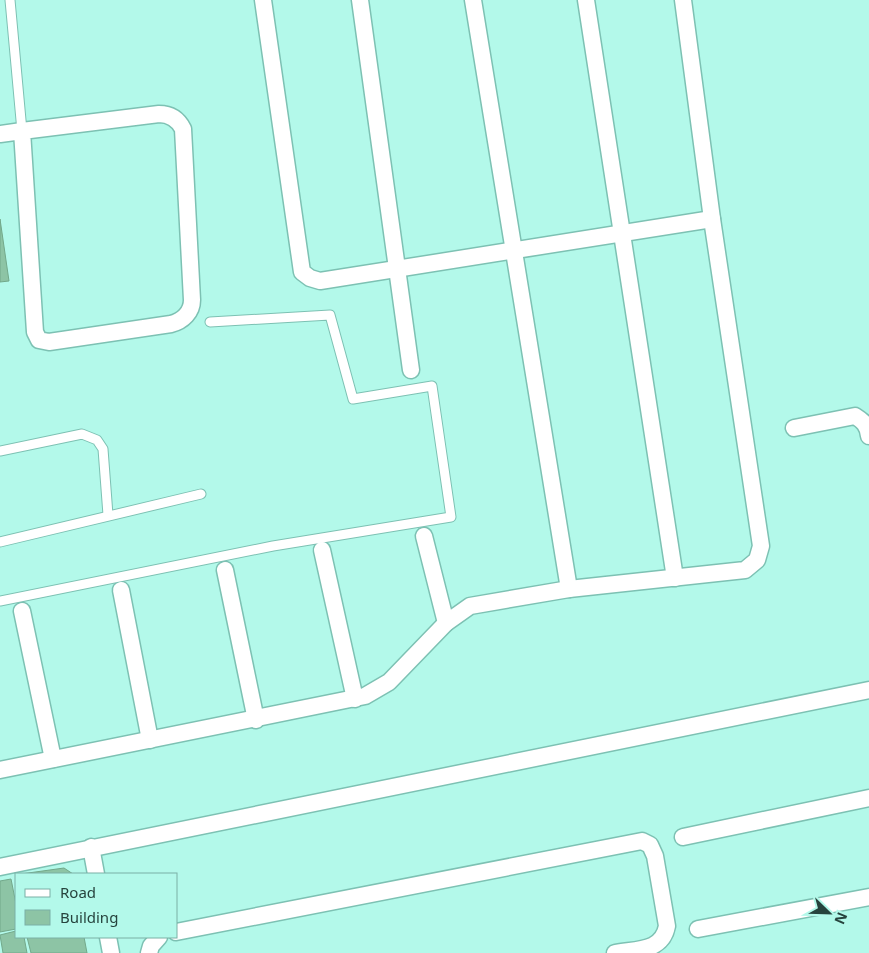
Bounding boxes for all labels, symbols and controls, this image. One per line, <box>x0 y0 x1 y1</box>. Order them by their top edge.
legend <box>15 873 178 938</box>
text: Road <box>60 882 96 902</box>
north arrow <box>804 888 854 938</box>
text: Building <box>60 907 118 927</box>
text: N <box>830 909 852 927</box>

